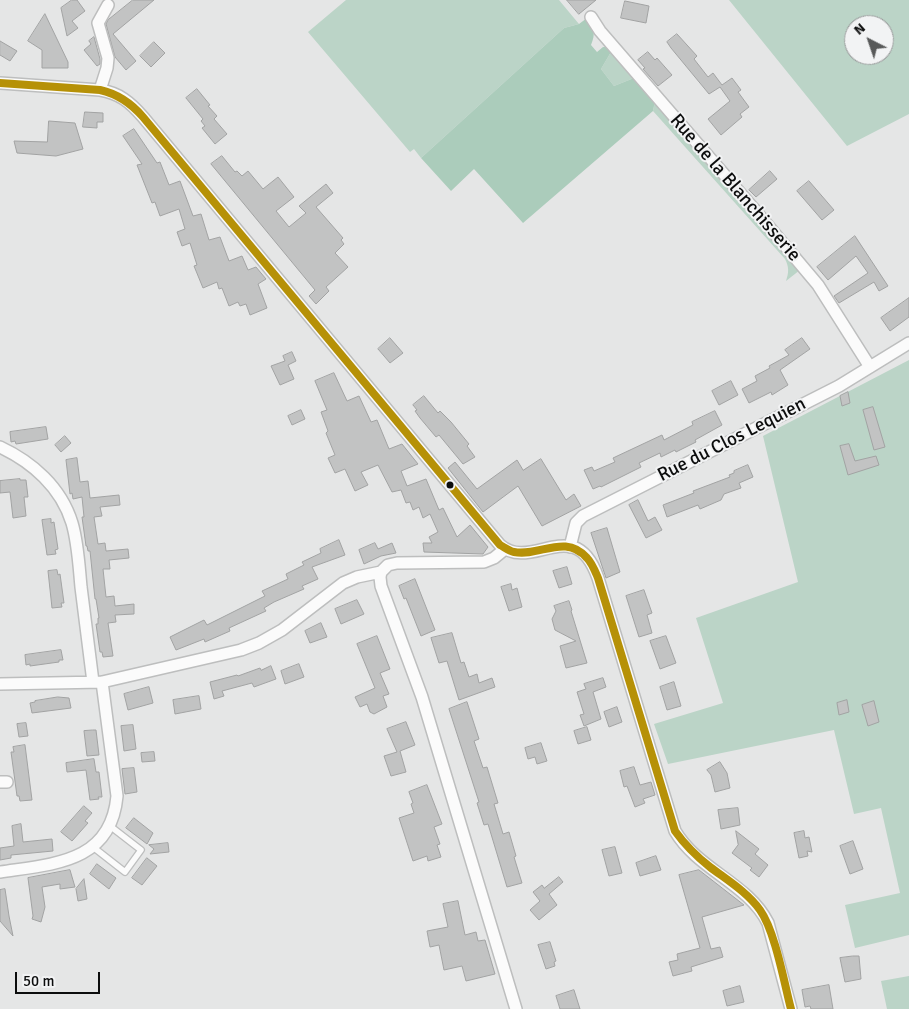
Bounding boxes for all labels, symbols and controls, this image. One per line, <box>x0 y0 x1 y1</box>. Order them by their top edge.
north arrow <box>844 15 894 65</box>
text: N <box>850 19 869 39</box>
street label: Rue de la Blanchisserie <box>665 110 805 266</box>
street label: Rue du Clos Lequien <box>654 393 810 487</box>
unlabelled marker <box>445 480 455 490</box>
scale bar <box>18 962 102 994</box>
text: 50 m <box>23 972 54 990</box>

